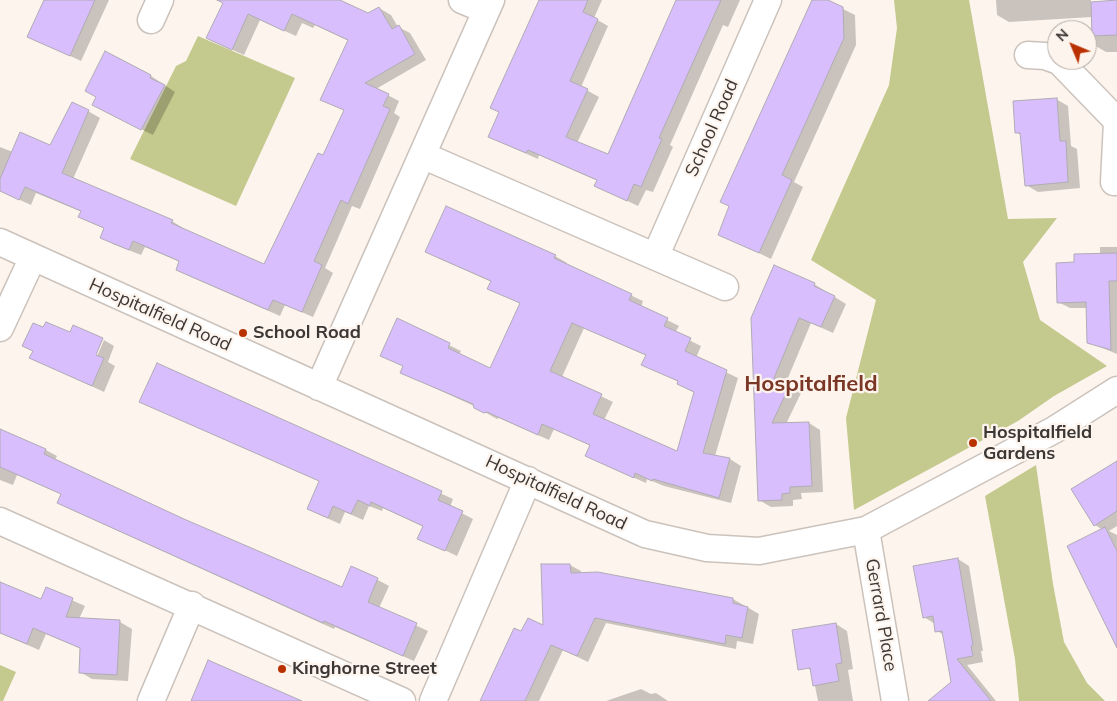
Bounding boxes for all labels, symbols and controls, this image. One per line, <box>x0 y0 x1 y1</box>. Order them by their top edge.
north arrow <box>1047 20 1097 70</box>
text: N <box>1052 25 1072 45</box>
street label: School Road <box>681 76 743 180</box>
street label: Hospitalfield Road <box>85 274 235 356</box>
place label: School Road <box>253 322 361 344</box>
marker: School Road <box>237 327 249 339</box>
district label: Hospitalfield <box>744 371 878 397</box>
place label: Hospitalfield Gardens <box>983 422 1092 464</box>
marker: Hospitalfield Gardens <box>967 437 979 449</box>
street label: Hospitalfield Road <box>482 451 630 535</box>
street label: Gerrard Place <box>860 557 902 673</box>
place label: Kinghorne Street <box>292 658 437 680</box>
marker: Kinghorne Street <box>276 663 288 675</box>

